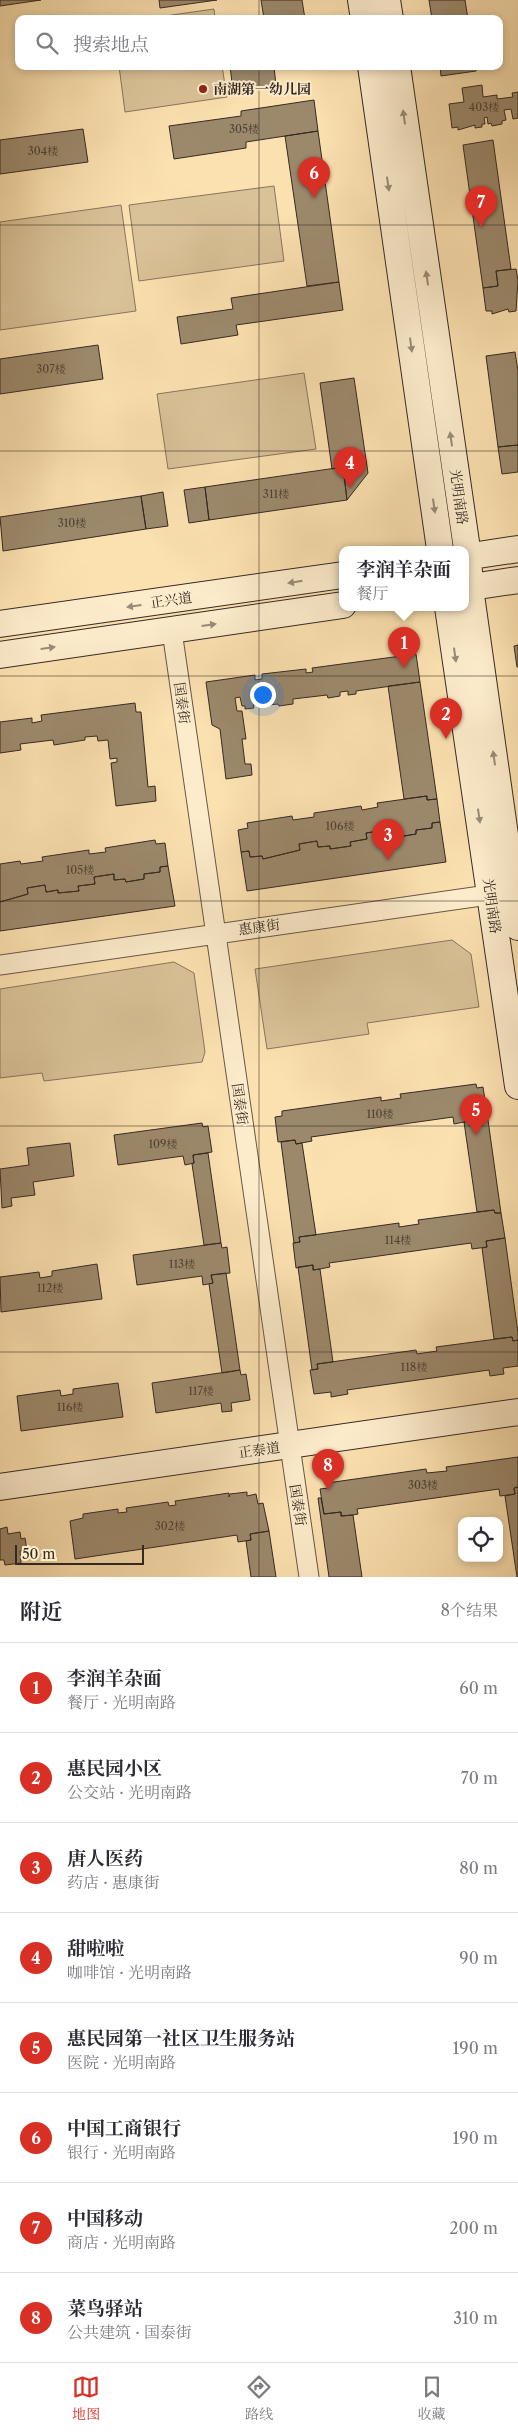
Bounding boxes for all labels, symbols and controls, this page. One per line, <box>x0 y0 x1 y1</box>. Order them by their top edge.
search box <box>15 15 503 70</box>
icon: search <box>33 29 61 57</box>
text: 搜索地点 <box>73 33 149 56</box>
place label: 南湖第一幼儿园 <box>213 80 311 98</box>
marker: 南湖第一幼儿园 <box>197 83 209 95</box>
house number: 403楼 <box>469 100 499 114</box>
one-way arrow <box>400 109 408 125</box>
house number: 305楼 <box>229 122 259 136</box>
house number: 304楼 <box>28 144 58 158</box>
pin: 6 <box>298 157 330 198</box>
one-way arrow <box>384 176 392 192</box>
pin: 7 <box>465 186 497 227</box>
one-way arrow <box>423 270 431 286</box>
one-way arrow <box>407 337 415 353</box>
house number: 307楼 <box>36 362 66 376</box>
one-way arrow <box>446 431 454 447</box>
pin: 4 <box>334 447 366 488</box>
street label: 光明南路 <box>446 468 472 526</box>
house number: 311楼 <box>263 487 289 501</box>
one-way arrow <box>430 498 438 514</box>
house number: 310楼 <box>58 516 86 530</box>
popup <box>339 546 469 611</box>
text: 李润羊杂面 <box>356 558 452 581</box>
one-way arrow <box>286 578 302 586</box>
text: 餐厅 <box>356 583 389 603</box>
street label: 正兴道 <box>149 588 193 612</box>
one-way arrow <box>125 602 141 610</box>
one-way arrow <box>202 621 218 629</box>
pin: 1 <box>388 627 420 668</box>
one-way arrow <box>41 644 57 652</box>
one-way arrow <box>452 647 460 663</box>
street label: 国泰街 <box>170 681 194 725</box>
your location <box>250 682 276 708</box>
pin: 2 <box>430 698 462 739</box>
one-way arrow <box>490 749 498 765</box>
one-way arrow <box>475 808 483 824</box>
house number: 106楼 <box>325 819 355 833</box>
pin: 3 <box>372 819 404 860</box>
house number: 105楼 <box>66 863 94 877</box>
street label: 光明南路 <box>479 877 505 935</box>
street label: 惠康街 <box>237 915 281 939</box>
street label: 国泰街 <box>228 1082 252 1126</box>
pin: 5 <box>460 1094 492 1135</box>
house number: 110楼 <box>366 1107 394 1121</box>
house number: 109楼 <box>148 1137 178 1151</box>
house number: 114楼 <box>385 1233 411 1247</box>
house number: 113楼 <box>169 1257 195 1271</box>
house number: 112楼 <box>37 1281 63 1295</box>
house number: 118楼 <box>401 1360 427 1374</box>
house number: 117楼 <box>188 1384 214 1398</box>
house number: 116楼 <box>57 1400 83 1414</box>
street label: 正泰道 <box>237 1438 281 1462</box>
pin: 8 <box>312 1449 344 1490</box>
house number: 303楼 <box>408 1478 438 1492</box>
street label: 国泰街 <box>286 1483 310 1527</box>
map controls <box>458 1517 503 1562</box>
button: locate <box>458 1517 503 1562</box>
house number: 302楼 <box>155 1519 185 1533</box>
scale bar <box>15 1542 144 1565</box>
text: 50 m <box>22 1545 55 1563</box>
text: 附近 <box>20 1599 62 1624</box>
text: 8个结果 <box>441 1600 498 1620</box>
text: 李润羊杂面 <box>67 1667 162 1690</box>
text: 1 <box>32 1678 40 1698</box>
text: 60 m <box>459 1678 498 1698</box>
text: 餐厅 · 光明南路 <box>67 1692 176 1712</box>
text: 惠民园小区 <box>67 1757 162 1780</box>
text: 2 <box>31 1768 41 1788</box>
text: 70 m <box>461 1768 498 1788</box>
text: 公交站 · 光明南路 <box>67 1782 192 1802</box>
text: 唐人医药 <box>67 1847 143 1870</box>
text: 3 <box>31 1858 41 1878</box>
text: 80 m <box>459 1858 498 1878</box>
text: 药店 · 惠康街 <box>67 1872 160 1892</box>
text: 甜啦啦 <box>67 1937 124 1960</box>
text: 4 <box>31 1948 41 1968</box>
text: 90 m <box>459 1948 498 1968</box>
text: 咖啡馆 · 光明南路 <box>67 1962 192 1982</box>
text: 惠民园第一社区卫生服务站 <box>67 2027 295 2050</box>
text: 5 <box>32 2038 40 2058</box>
text: 190 m <box>453 2038 498 2058</box>
text: 医院 · 光明南路 <box>67 2052 176 2072</box>
text: 中国工商银行 <box>67 2117 181 2140</box>
text: 6 <box>31 2128 41 2148</box>
text: 190 m <box>453 2128 498 2148</box>
text: 银行 · 光明南路 <box>67 2142 176 2162</box>
text: 中国移动 <box>67 2207 143 2230</box>
text: 7 <box>32 2218 40 2238</box>
text: 200 m <box>449 2218 498 2238</box>
text: 商店 · 光明南路 <box>67 2232 176 2252</box>
text: 菜鸟驿站 <box>67 2297 143 2320</box>
text: 8 <box>31 2308 41 2328</box>
text: 310 m <box>453 2308 498 2328</box>
text: 公共建筑 · 国泰街 <box>67 2322 192 2342</box>
tab: 地图 <box>72 2373 100 2423</box>
tab: 路线 <box>245 2373 273 2423</box>
tab: 收藏 <box>418 2373 446 2423</box>

